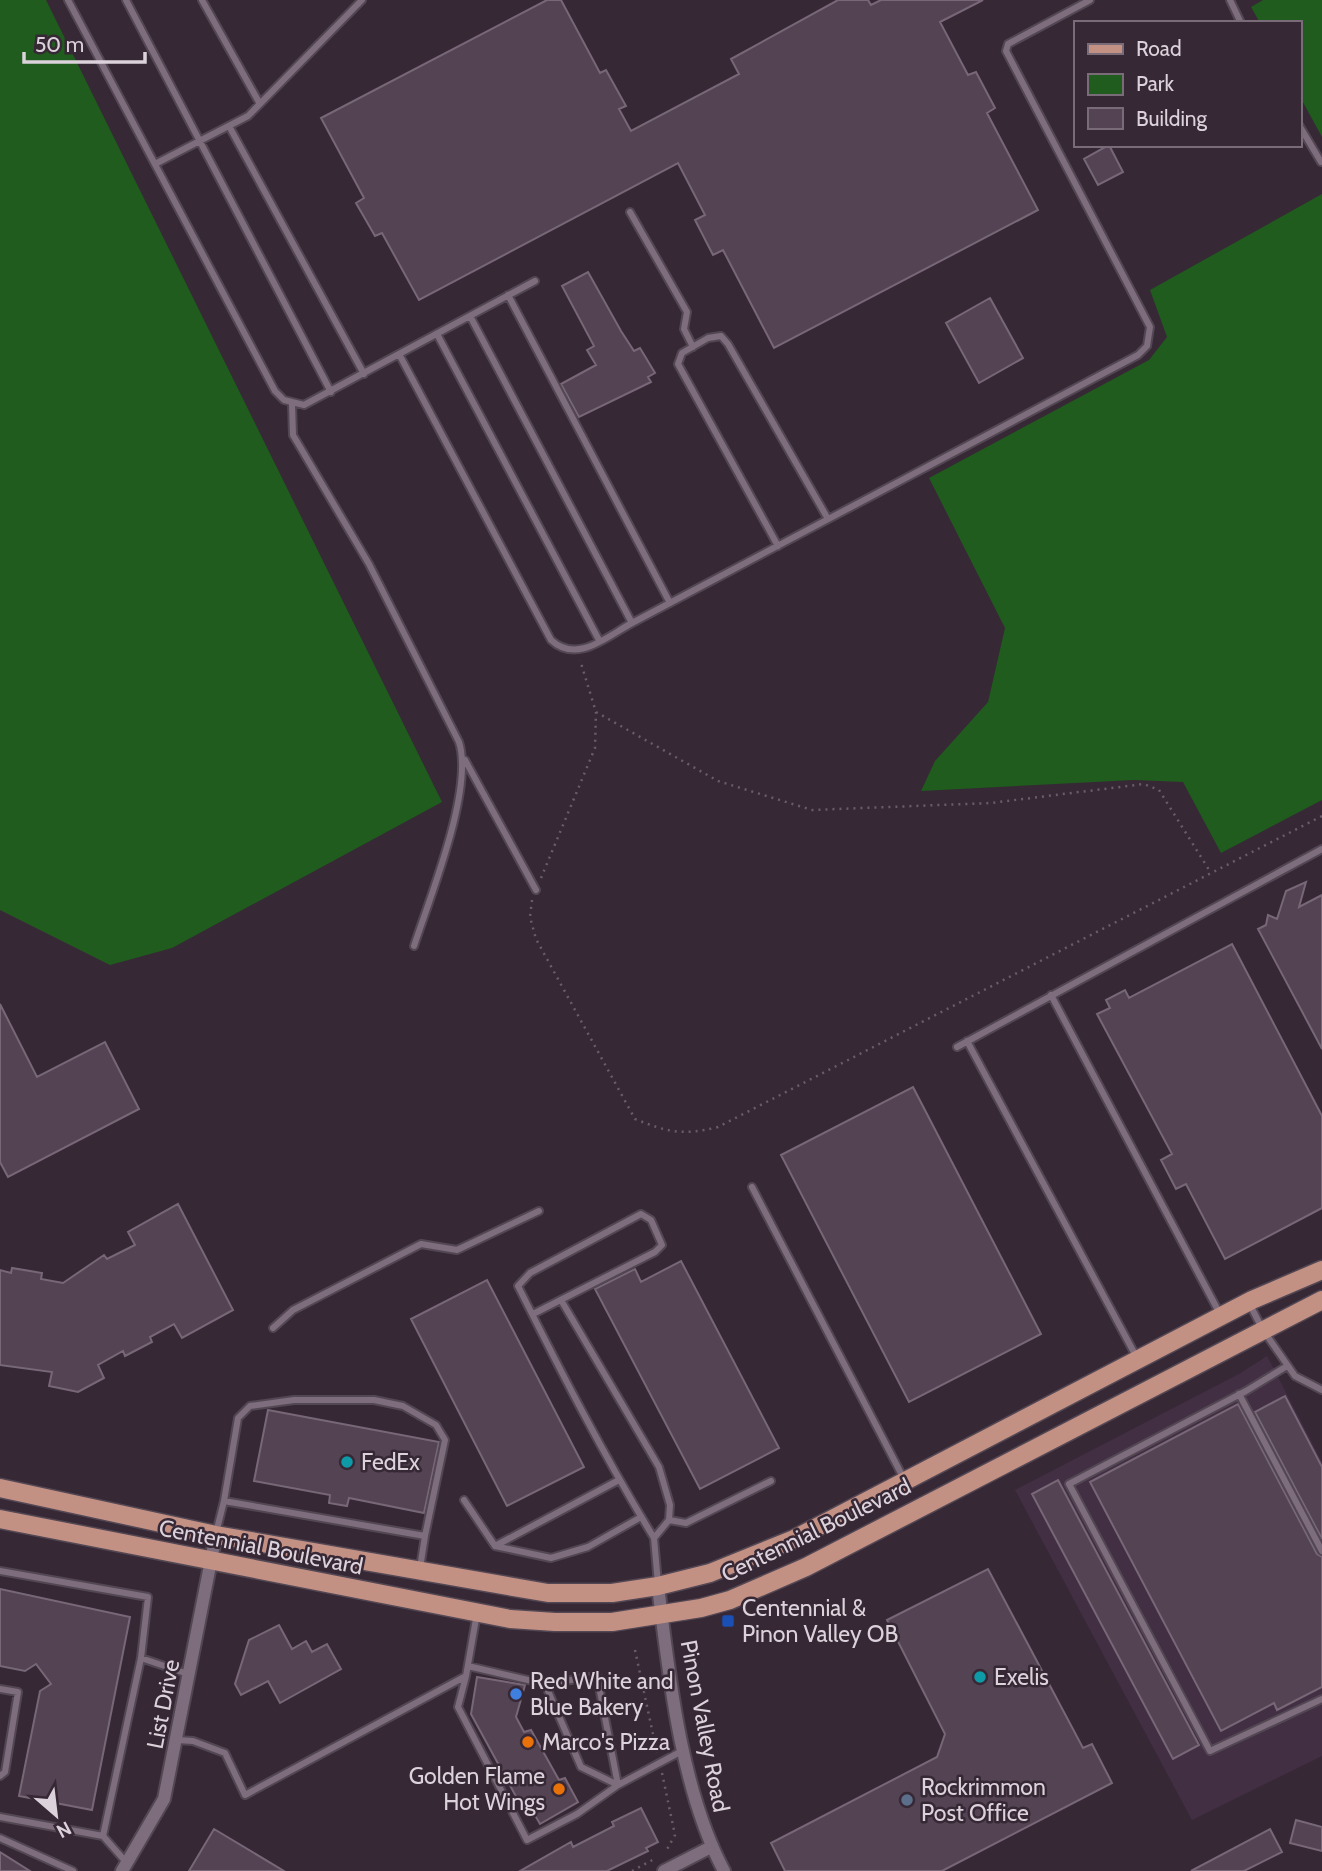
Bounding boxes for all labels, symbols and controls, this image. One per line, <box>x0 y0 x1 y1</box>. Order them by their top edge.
scale bar <box>24 21 145 65</box>
legend <box>1074 21 1301 147</box>
text: 50 m <box>35 32 84 57</box>
text: Road <box>1136 36 1182 61</box>
text: Park <box>1136 71 1174 96</box>
text: Building <box>1136 106 1208 131</box>
place label: FedEx <box>361 1448 420 1476</box>
marker: FedEx <box>339 1454 355 1470</box>
street label: Centennial Boulevard <box>717 1472 915 1588</box>
street label: Centennial Boulevard <box>157 1513 365 1581</box>
place label: Centennial & Pinon Valley OB <box>742 1594 898 1648</box>
marker: Centennial & Pinon Valley OB <box>720 1613 736 1629</box>
street label: Pinon Valley Road <box>675 1638 735 1814</box>
street label: List Drive <box>141 1657 185 1751</box>
place label: Exelis <box>994 1663 1049 1691</box>
place label: Red White and Blue Bakery <box>530 1667 674 1721</box>
marker: Exelis <box>972 1669 988 1685</box>
marker: Red White and Blue Bakery <box>508 1686 524 1702</box>
place label: Marco's Pizza <box>542 1728 670 1756</box>
marker: Marco's Pizza <box>520 1734 536 1750</box>
place label: Golden Flame Hot Wings <box>409 1762 545 1816</box>
place label: Rockrimmon Post Office <box>921 1773 1046 1827</box>
north arrow <box>21 1780 91 1850</box>
marker: Golden Flame Hot Wings <box>551 1781 567 1797</box>
marker: Rockrimmon Post Office <box>899 1792 915 1808</box>
text: N <box>52 1816 75 1843</box>

